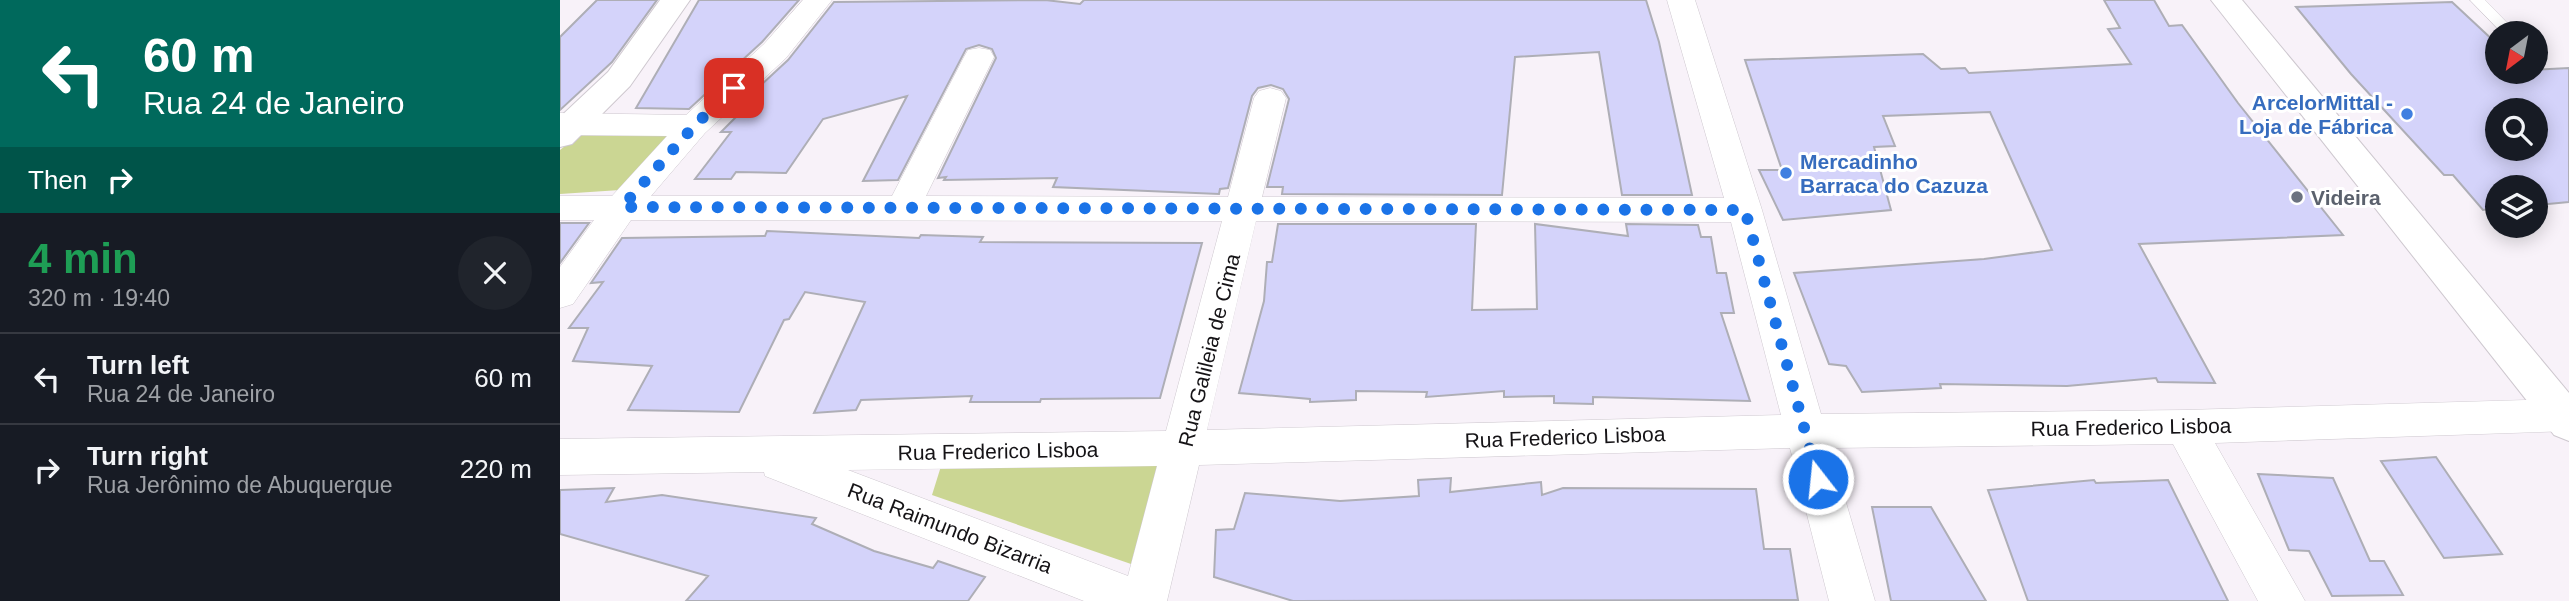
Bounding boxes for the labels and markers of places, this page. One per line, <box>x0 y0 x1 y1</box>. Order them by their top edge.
pin <box>704 58 764 118</box>
place label: ArcelorMittal - Loja de Fábrica <box>2239 91 2393 138</box>
marker: ArcelorMittal - Loja de Fábrica <box>2399 106 2415 122</box>
place label: Mercadinho Barraca do Cazuza <box>1800 150 1988 197</box>
marker: Mercadinho Barraca do Cazuza <box>1778 165 1794 181</box>
place label: Videira <box>2311 186 2381 209</box>
marker: Videira <box>2289 189 2305 205</box>

